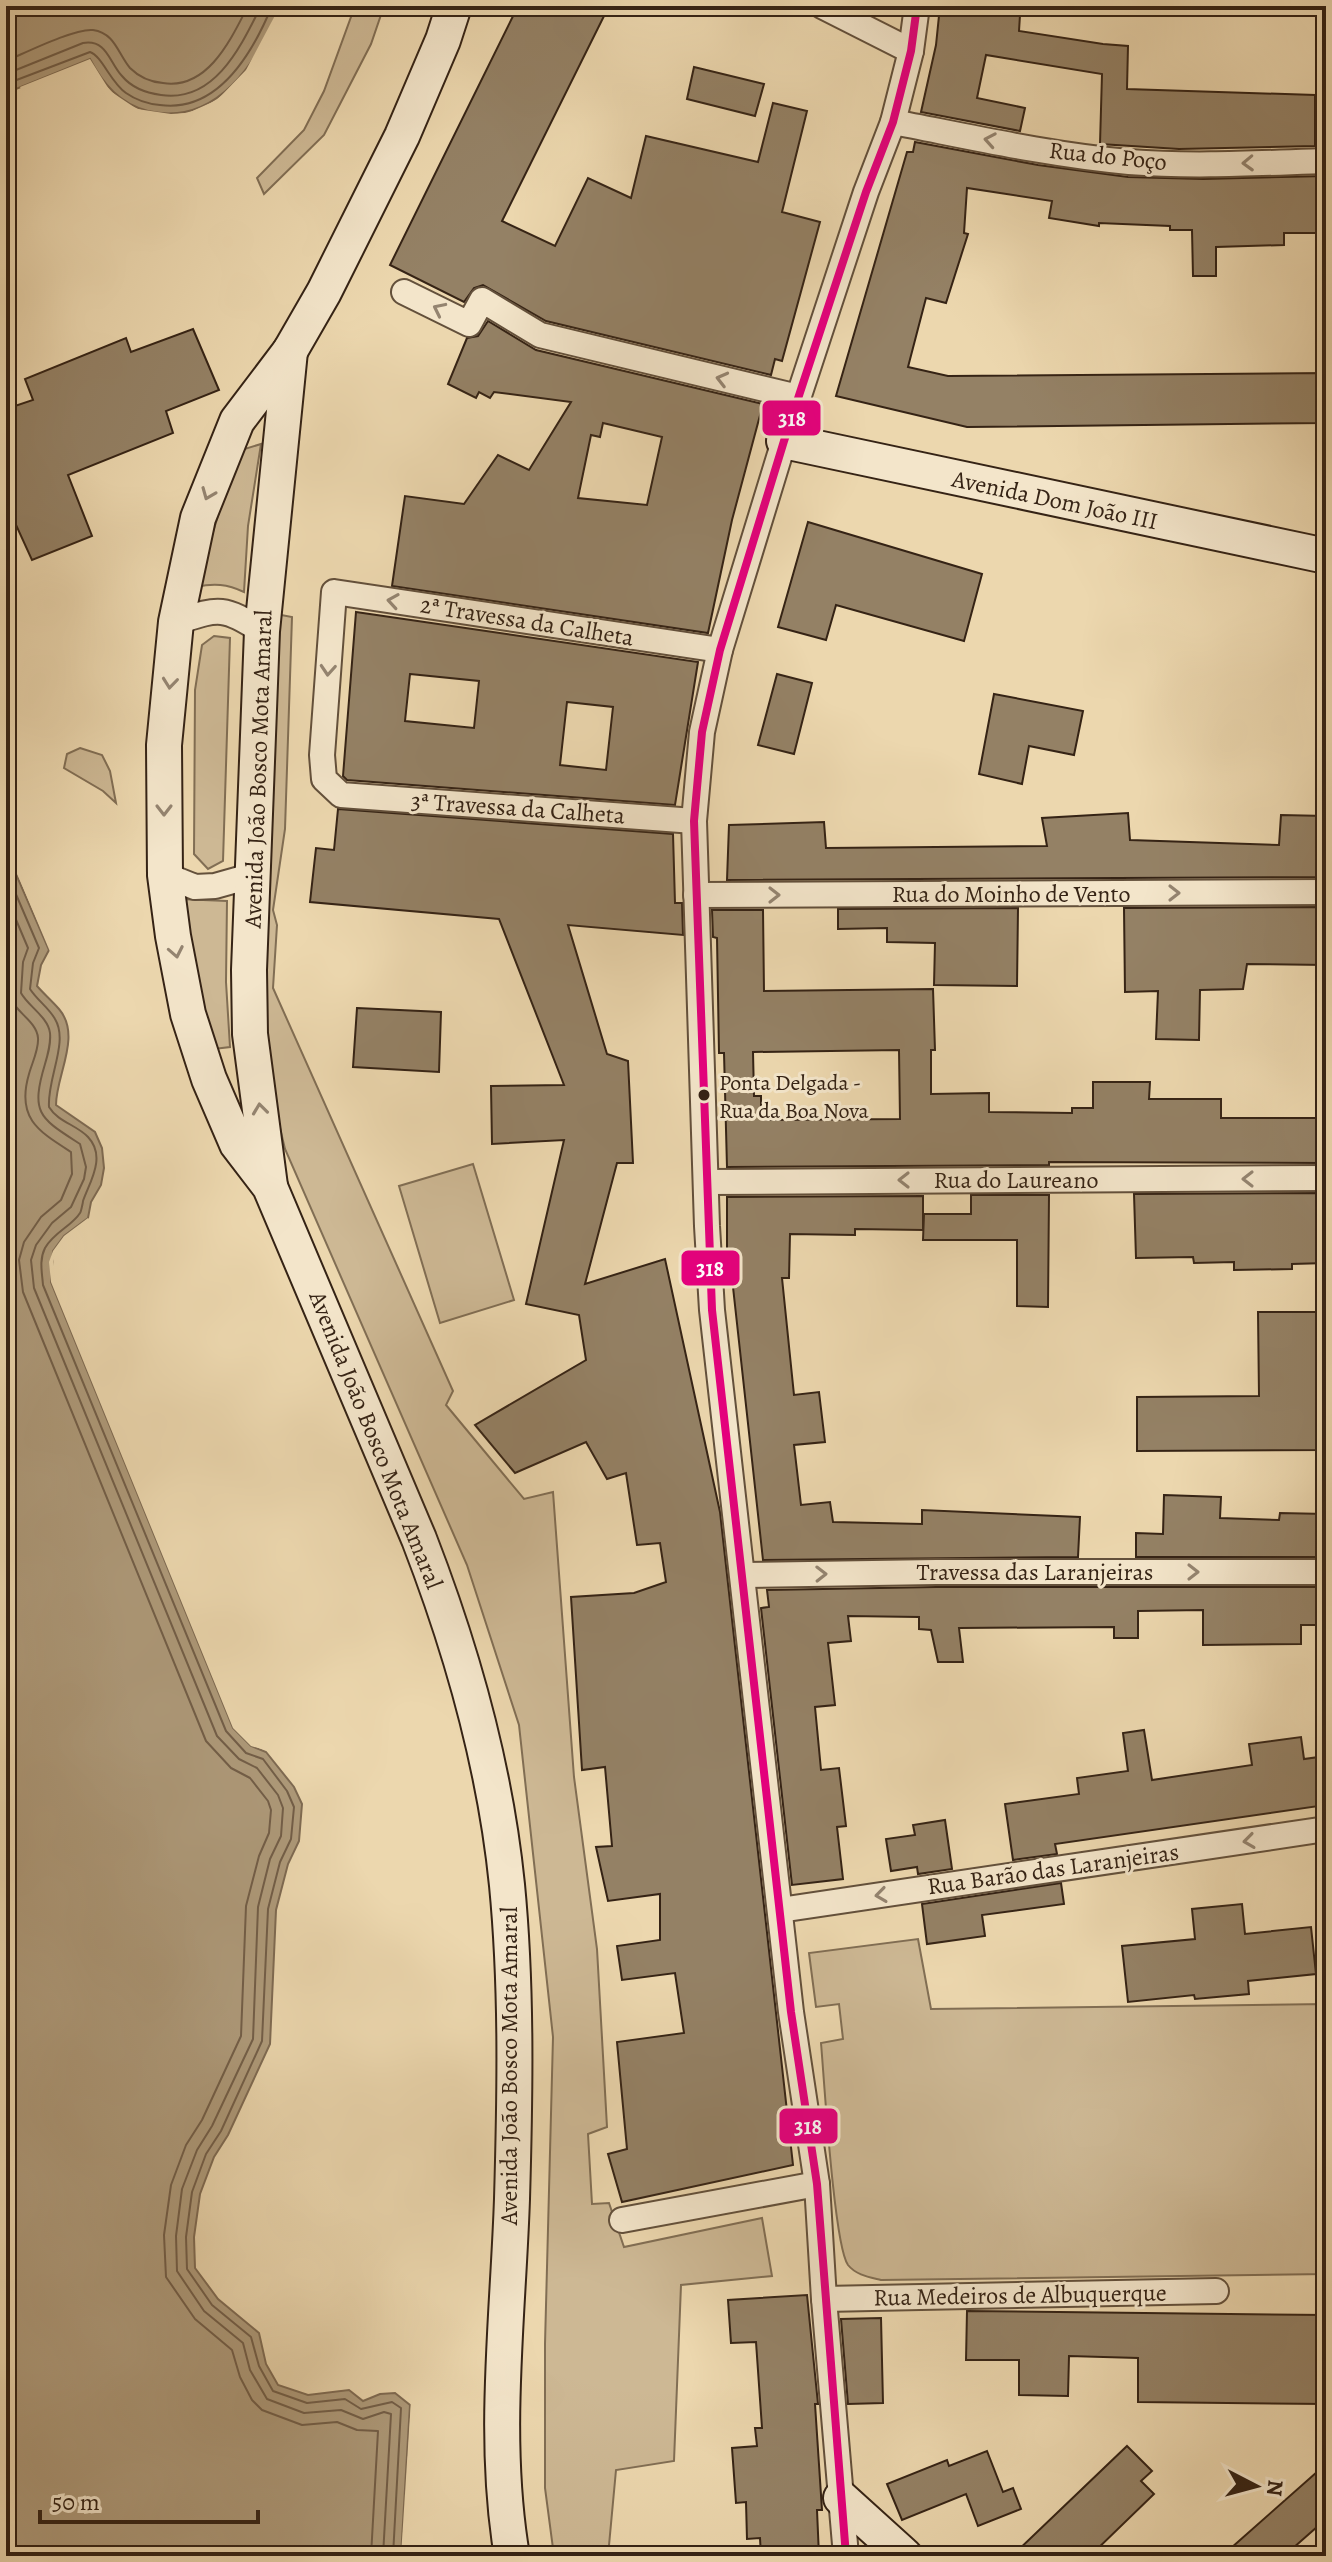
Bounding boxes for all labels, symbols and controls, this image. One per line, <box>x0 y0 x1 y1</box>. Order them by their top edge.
one-way arrow <box>983 133 997 150</box>
street label: Rua do Poço <box>1047 134 1169 178</box>
one-way arrow <box>1241 155 1254 172</box>
one-way arrow <box>433 303 447 319</box>
one-way arrow <box>716 371 730 388</box>
line badge: 318 <box>761 399 822 437</box>
text: 318 <box>778 404 806 434</box>
street label: Avenida Dom João III <box>948 462 1161 537</box>
one-way arrow <box>201 486 218 500</box>
street label: 2ª Travessa da Calheta <box>418 588 637 654</box>
one-way arrow <box>386 593 400 610</box>
street label: Avenida João Bosco Mota Amaral <box>236 609 280 930</box>
one-way arrow <box>320 664 337 677</box>
one-way arrow <box>161 677 178 690</box>
street label: 3ª Travessa da Calheta <box>410 785 627 831</box>
one-way arrow <box>155 804 173 817</box>
street label: Rua do Moinho de Vento <box>892 878 1130 910</box>
one-way arrow <box>1168 884 1181 902</box>
one-way arrow <box>768 886 781 904</box>
one-way arrow <box>167 945 184 958</box>
place label: Ponta Delgada - Rua da Boa Nova <box>719 1068 870 1126</box>
marker: Ponta Delgada - Rua da Boa Nova <box>696 1087 712 1103</box>
one-way arrow <box>252 1102 269 1115</box>
street label: Rua do Laureano <box>934 1164 1098 1196</box>
one-way arrow <box>1241 1170 1254 1188</box>
one-way arrow <box>897 1172 910 1189</box>
line badge: 318 <box>680 1249 741 1287</box>
text: 318 <box>696 1254 724 1284</box>
street label: Avenida João Bosco Mota Amaral <box>301 1285 451 1594</box>
street label: Travessa das Laranjeiras <box>917 1556 1153 1588</box>
one-way arrow <box>1187 1563 1200 1581</box>
one-way arrow <box>815 1565 828 1583</box>
one-way arrow <box>1242 1832 1256 1849</box>
street label: Rua Barão das Laranjeiras <box>925 1836 1181 1902</box>
one-way arrow <box>874 1886 888 1903</box>
street label: Avenida João Bosco Mota Amaral <box>493 1907 525 2226</box>
line badge: 318 <box>778 2107 839 2145</box>
text: 318 <box>794 2112 822 2142</box>
street label: Rua Medeiros de Albuquerque <box>873 2276 1167 2314</box>
north arrow <box>1216 2446 1296 2526</box>
scale bar <box>40 2474 258 2524</box>
text: N <box>1259 2478 1291 2498</box>
text: 50 m <box>52 2486 100 2518</box>

